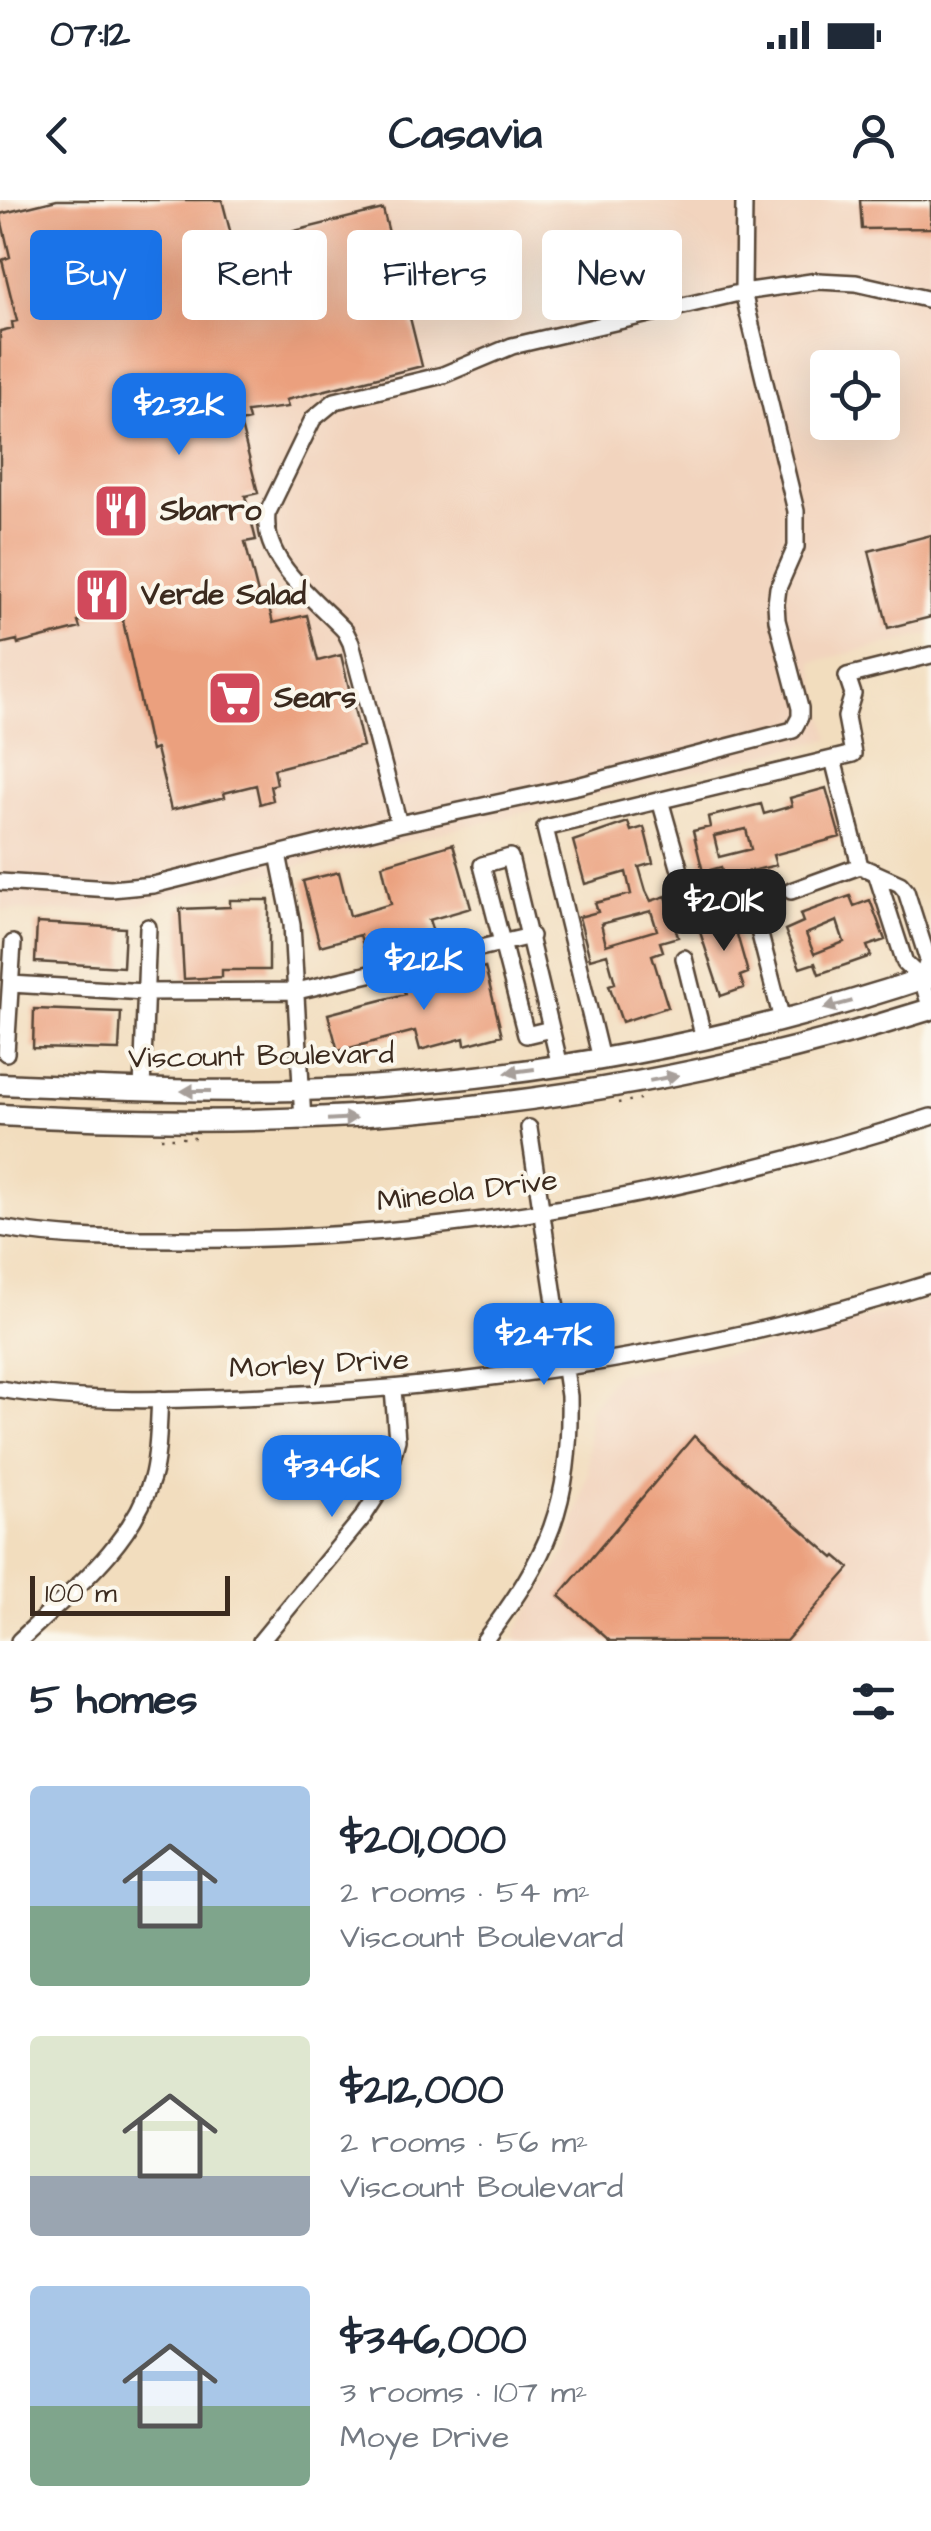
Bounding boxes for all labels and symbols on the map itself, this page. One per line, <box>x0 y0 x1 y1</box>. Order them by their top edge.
pin: $232K <box>109 373 249 458</box>
restaurant icon: Sbarro <box>91 481 151 541</box>
place label: Sbarro <box>159 490 261 532</box>
restaurant icon: Verde Salad <box>72 565 132 625</box>
place label: Verde Salad <box>140 574 307 616</box>
supermarket icon: Sears <box>205 668 265 728</box>
place label: Sears <box>273 677 356 719</box>
pin: $201K <box>654 869 794 954</box>
pin: $212K <box>354 928 494 1013</box>
one-way arrow <box>822 998 853 1014</box>
street label: Viscount Boulevard <box>128 1033 394 1079</box>
one-way arrow <box>504 1063 536 1079</box>
one-way arrow <box>649 1070 680 1086</box>
one-way arrow <box>180 1083 212 1099</box>
one-way arrow <box>327 1111 359 1127</box>
street label: Mineola Drive <box>374 1159 560 1223</box>
pin: $247K <box>474 1303 614 1388</box>
street label: Morley Drive <box>228 1338 410 1391</box>
pin: $346K <box>262 1435 402 1520</box>
scale bar <box>30 1571 230 1616</box>

